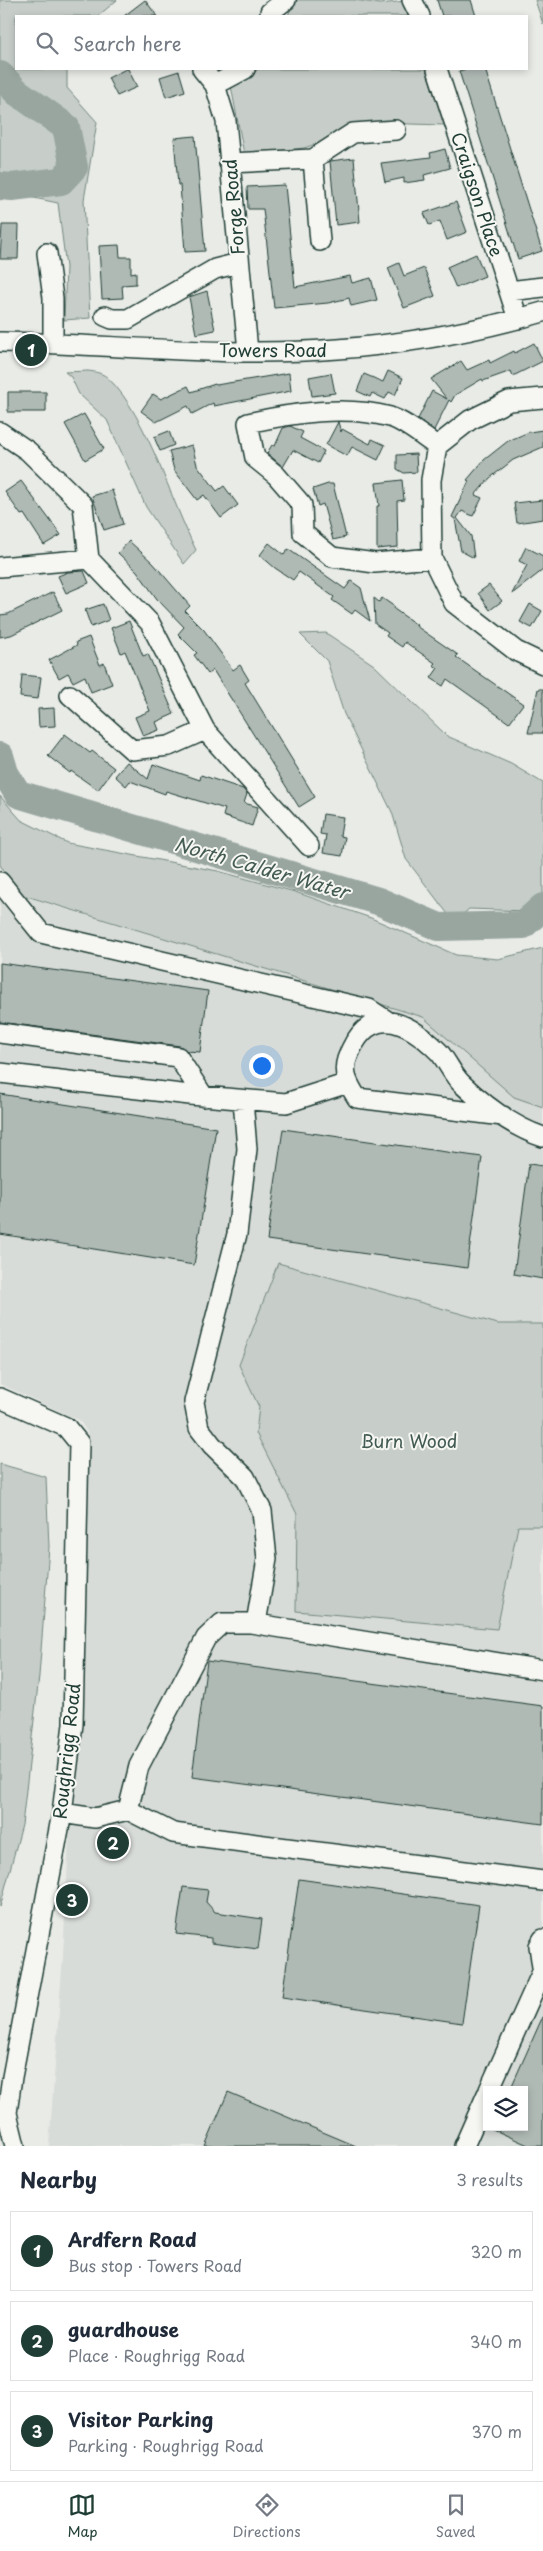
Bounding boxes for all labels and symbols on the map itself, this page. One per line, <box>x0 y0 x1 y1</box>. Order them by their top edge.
street label: Craigson Place <box>445 128 511 260</box>
street label: Forge Road <box>215 158 251 256</box>
pin: 1 <box>15 331 47 369</box>
street label: Towers Road <box>219 336 327 363</box>
water label: North Calder Water <box>172 829 355 906</box>
your location <box>249 1053 275 1079</box>
park label: Burn Wood <box>361 1427 457 1454</box>
street label: Roughrigg Road <box>45 1682 87 1820</box>
pin: 2 <box>97 1824 129 1862</box>
pin: 3 <box>56 1881 88 1919</box>

